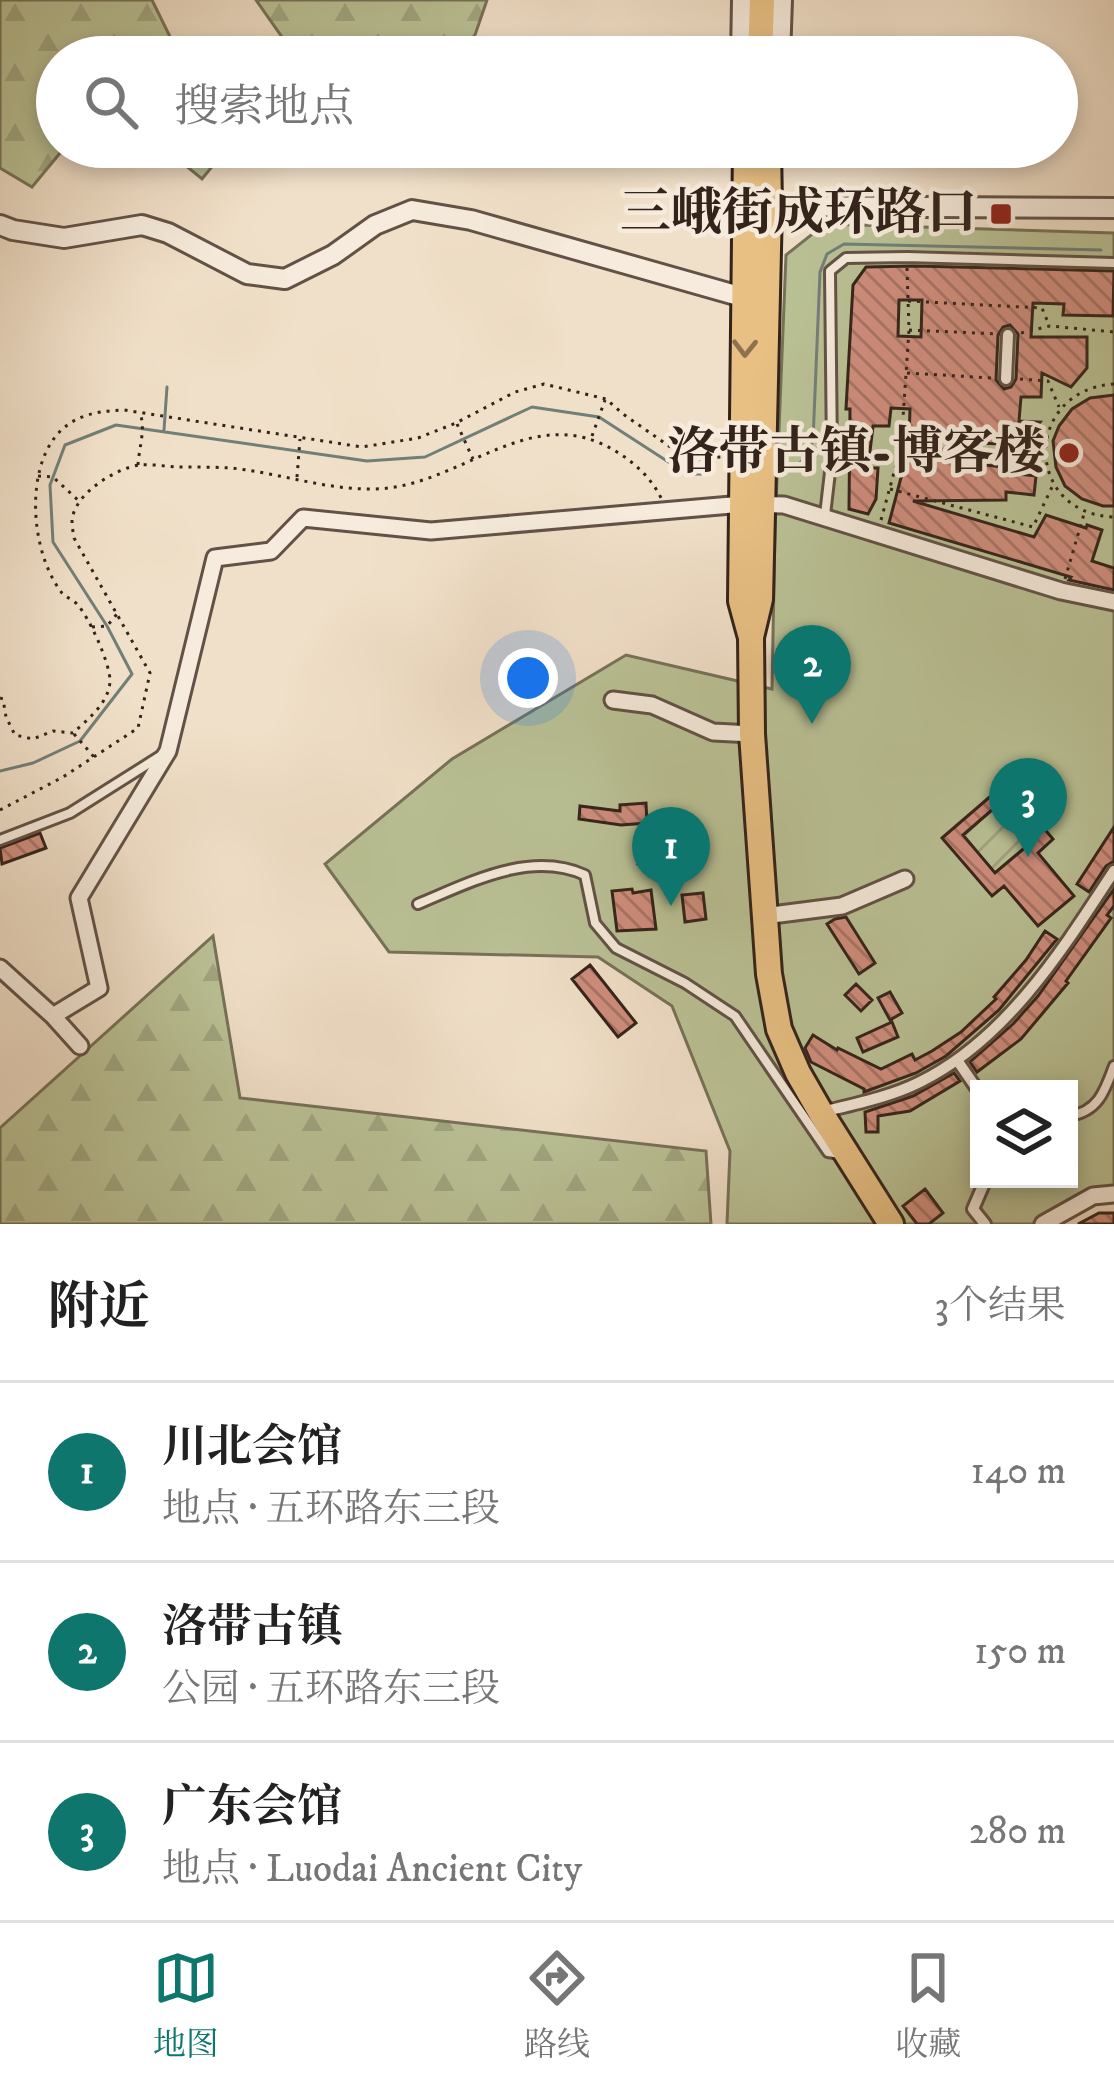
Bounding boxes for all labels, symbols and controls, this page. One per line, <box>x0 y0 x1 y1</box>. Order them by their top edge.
search box <box>36 36 1078 168</box>
icon: search <box>78 69 144 135</box>
text: 搜索地点 <box>174 80 354 136</box>
place label: 三峨街成环路口 <box>620 182 977 246</box>
marker: 三峨街成环路口 <box>988 201 1014 227</box>
one-way arrow <box>732 340 758 358</box>
place label: 洛带古镇-博客楼 <box>667 421 1045 485</box>
marker: 洛带古镇-博客楼 <box>1056 440 1082 466</box>
pin: 2 <box>773 625 851 724</box>
your location <box>498 648 558 708</box>
pin: 3 <box>989 758 1067 857</box>
pin: 1 <box>632 807 710 906</box>
map controls <box>970 1080 1078 1188</box>
button: layers <box>970 1080 1078 1188</box>
text: 附近 <box>48 1276 150 1340</box>
text: 3个结果 <box>934 1282 1066 1331</box>
text: 川北会馆 <box>162 1420 342 1476</box>
text: 1 <box>80 1447 94 1496</box>
text: 140 m <box>971 1447 1066 1496</box>
text: 地点 · 五环路东三段 <box>162 1485 500 1534</box>
text: 洛带古镇 <box>162 1600 342 1656</box>
text: 2 <box>77 1627 97 1676</box>
text: 150 m <box>974 1627 1066 1676</box>
text: 公园 · 五环路东三段 <box>162 1665 500 1714</box>
text: 广东会馆 <box>162 1780 342 1836</box>
text: 3 <box>80 1807 94 1856</box>
text: 280 m <box>969 1807 1066 1856</box>
text: 地点 · Luodai Ancient City <box>162 1845 582 1894</box>
tab: 地图 <box>153 1945 219 2066</box>
tab: 路线 <box>524 1945 590 2066</box>
tab: 收藏 <box>895 1945 961 2066</box>

